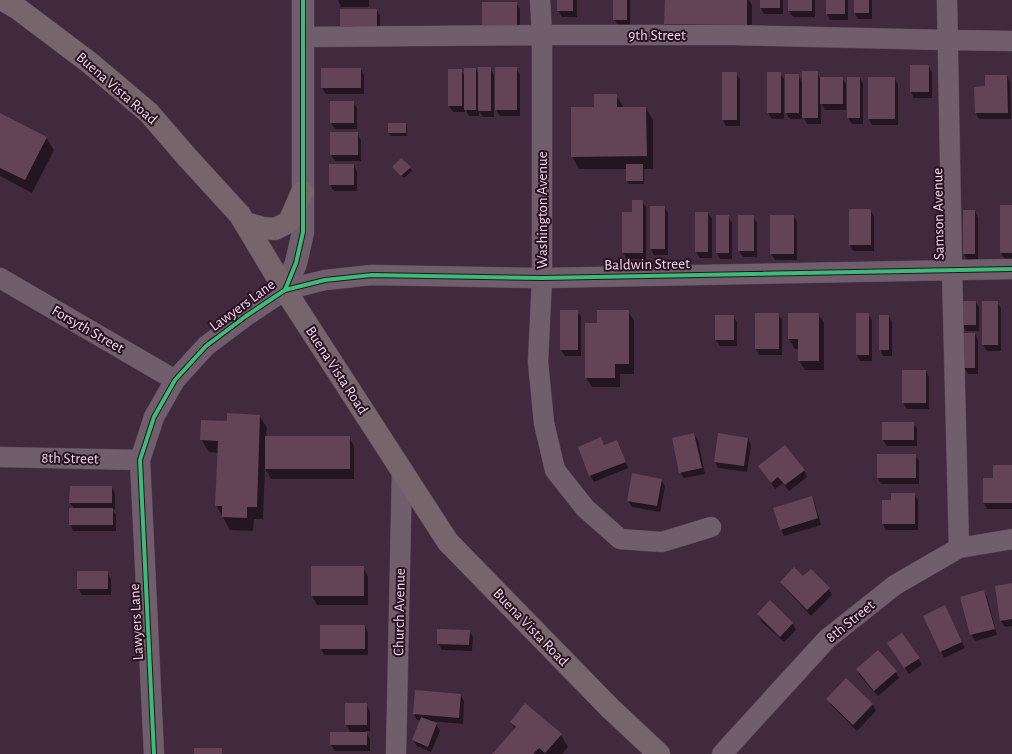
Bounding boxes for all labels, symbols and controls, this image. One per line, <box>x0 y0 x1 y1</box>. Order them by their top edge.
street label: 9th Street <box>628 28 686 43</box>
street label: Buena Vista Road <box>73 49 160 127</box>
street label: Washington Avenue <box>535 151 550 269</box>
street label: Samson Avenue <box>930 168 947 260</box>
street label: Baldwin Street <box>604 256 690 273</box>
street label: Lawyers Lane <box>207 277 278 334</box>
street label: Forsyth Street <box>49 303 126 356</box>
street label: Buena Vista Road <box>303 324 371 417</box>
street label: 8th Street <box>41 450 99 467</box>
street label: Church Avenue <box>391 568 408 656</box>
street label: Lawyers Lane <box>127 583 146 661</box>
street label: Buena Vista Road <box>490 586 571 669</box>
street label: 8th Street <box>823 597 878 645</box>

